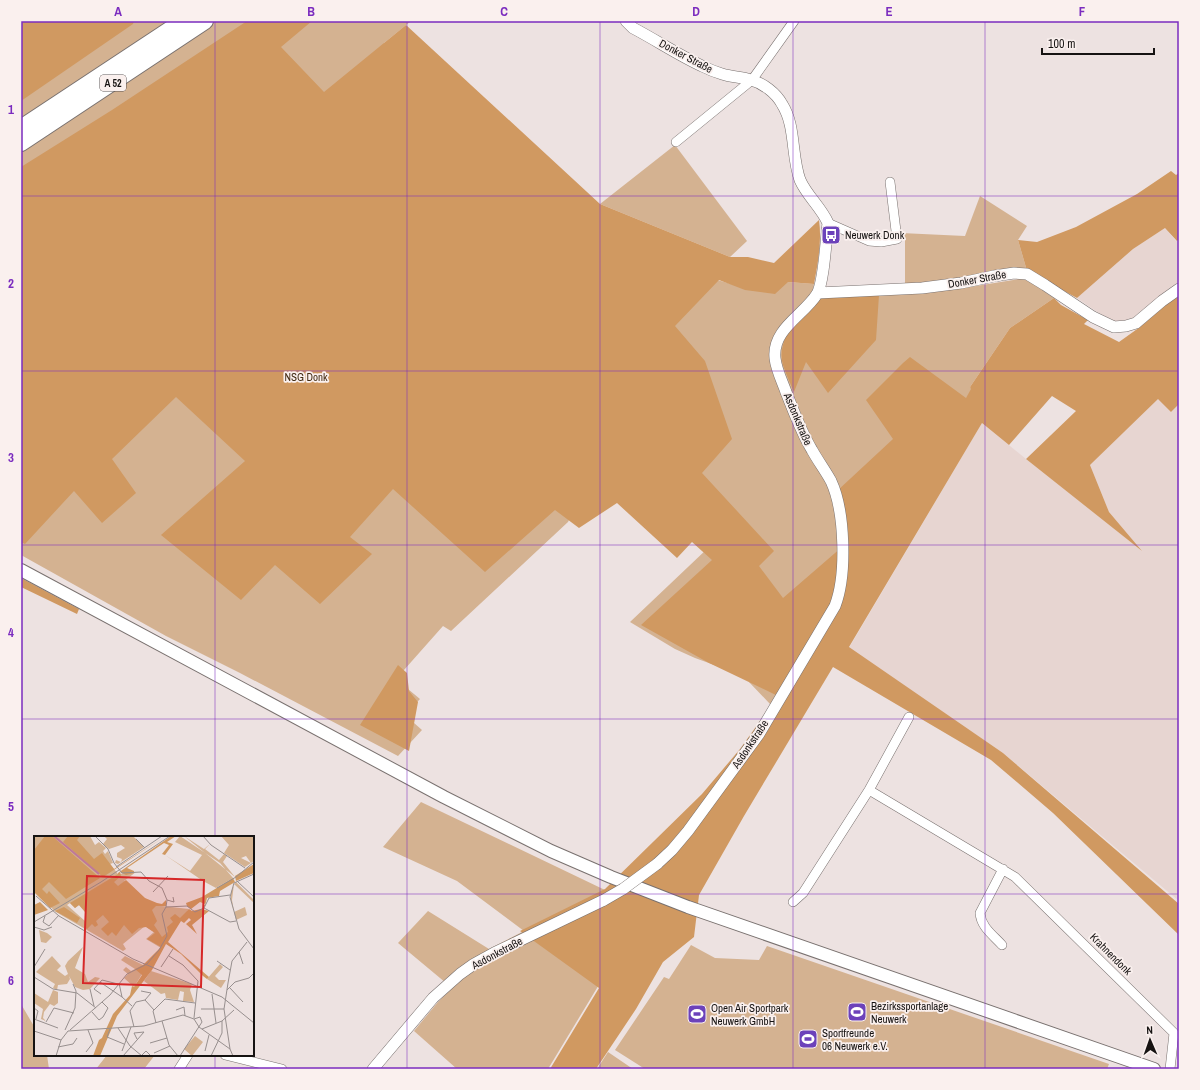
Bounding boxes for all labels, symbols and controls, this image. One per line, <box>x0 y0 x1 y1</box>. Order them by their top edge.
text: A <box>114 3 122 20</box>
text: B <box>307 3 315 20</box>
text: C <box>500 3 508 20</box>
text: D <box>692 3 700 20</box>
text: E <box>885 3 893 20</box>
text: F <box>1079 3 1086 20</box>
scale bar <box>1042 30 1154 56</box>
street label: Donker Straße <box>657 36 715 76</box>
text: 100 m <box>1048 36 1075 52</box>
road number: A 52 <box>100 75 126 91</box>
text: 1 <box>8 101 14 118</box>
bus stop icon: Neuwerk Donk <box>820 224 842 246</box>
place label: Neuwerk Donk <box>845 228 905 242</box>
street label: Donker Straße <box>947 267 1007 291</box>
text: 2 <box>8 275 14 292</box>
park label: NSG Donk <box>284 370 328 384</box>
street label: Asdonkstraße <box>780 390 815 447</box>
text: 3 <box>8 449 14 466</box>
text: 4 <box>8 624 14 641</box>
street label: Asdonkstraße <box>728 717 771 772</box>
text: 5 <box>8 798 14 815</box>
inset map <box>34 836 254 1056</box>
street label: Krahnendonk <box>1087 930 1135 978</box>
street label: Asdonkstraße <box>468 934 525 973</box>
text: 6 <box>8 972 14 989</box>
place label: Bezirkssportanlage Neuwerk <box>871 999 948 1026</box>
place label: Open Air Sportpark Neuwerk GmbH <box>711 1001 789 1028</box>
sports icon: Bezirkssportanlage Neuwerk <box>846 1001 868 1023</box>
sports icon: Open Air Sportpark Neuwerk GmbH <box>686 1003 708 1025</box>
north arrow <box>1130 1020 1170 1060</box>
text: N <box>1146 1023 1153 1037</box>
place label: Sportfreunde 06 Neuwerk e.V. <box>822 1026 888 1053</box>
sports icon: Sportfreunde 06 Neuwerk e.V. <box>797 1028 819 1050</box>

